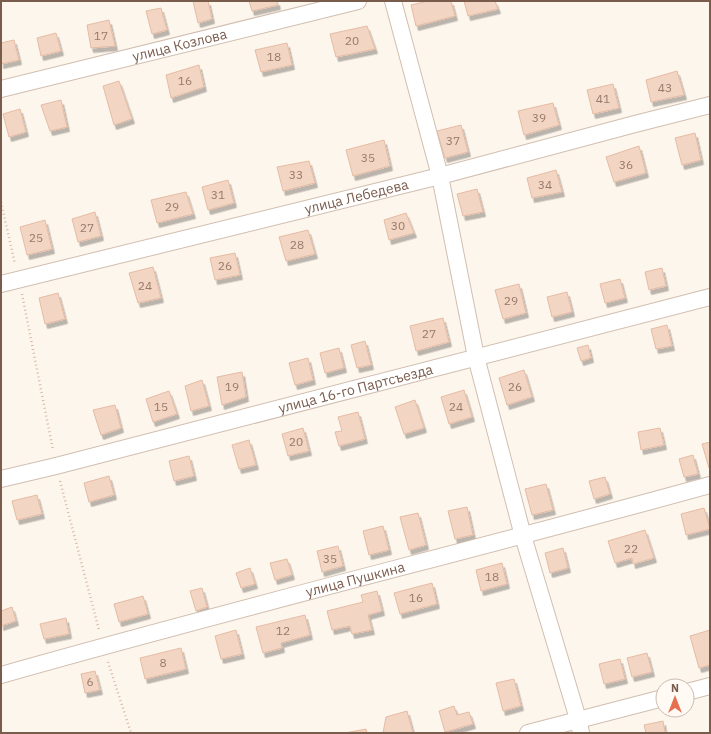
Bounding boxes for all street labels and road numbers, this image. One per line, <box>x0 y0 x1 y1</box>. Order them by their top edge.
street label: улица Козлова <box>131 25 229 65</box>
street label: улица Лебедева <box>303 175 411 218</box>
street label: улица 16-го Партсъезда <box>276 360 435 417</box>
street label: улица Пушкина <box>304 558 407 601</box>

